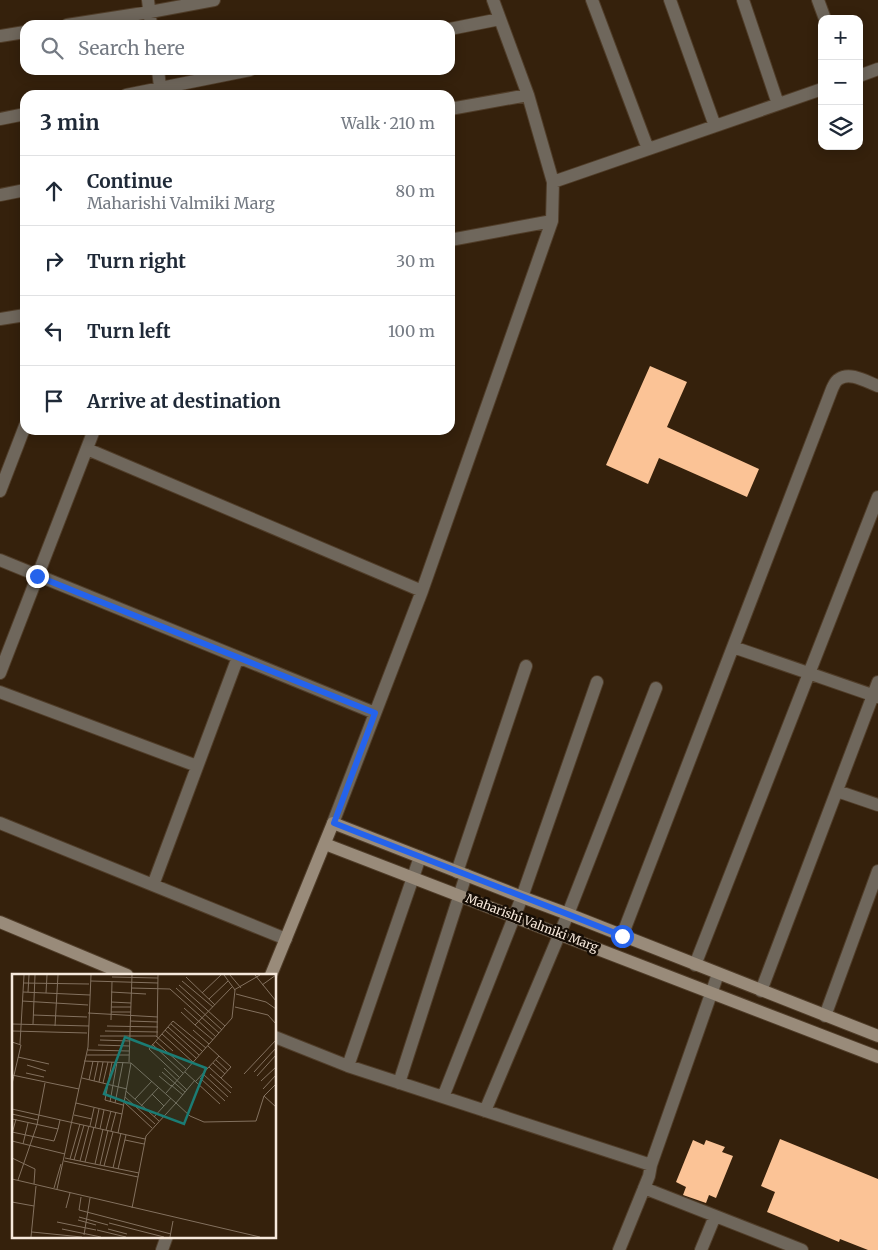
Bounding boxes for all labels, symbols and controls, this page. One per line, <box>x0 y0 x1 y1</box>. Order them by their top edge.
map controls <box>818 15 863 150</box>
button: + <box>818 15 863 60</box>
search box <box>20 20 455 75</box>
icon: search <box>38 34 66 62</box>
text: Search here <box>78 36 185 60</box>
button: − <box>818 60 863 105</box>
button: layers <box>818 105 863 150</box>
text: 3 min <box>40 109 99 136</box>
text: Walk · 210 m <box>341 113 435 133</box>
text: Continue <box>87 169 173 193</box>
icon: ahead <box>40 177 68 205</box>
text: 80 m <box>396 181 435 201</box>
text: Maharishi Valmiki Marg <box>87 193 275 213</box>
icon: right <box>40 247 68 275</box>
text: Turn right <box>87 249 186 273</box>
text: 30 m <box>396 251 435 271</box>
icon: left <box>40 317 68 345</box>
text: Turn left <box>87 319 171 343</box>
text: 100 m <box>388 321 435 341</box>
icon: arrive <box>40 387 68 415</box>
text: Arrive at destination <box>87 389 281 413</box>
route end <box>26 565 49 588</box>
street label: Maharishi Valmiki Marg <box>464 890 601 955</box>
route start <box>611 925 634 948</box>
inset map <box>12 974 276 1238</box>

